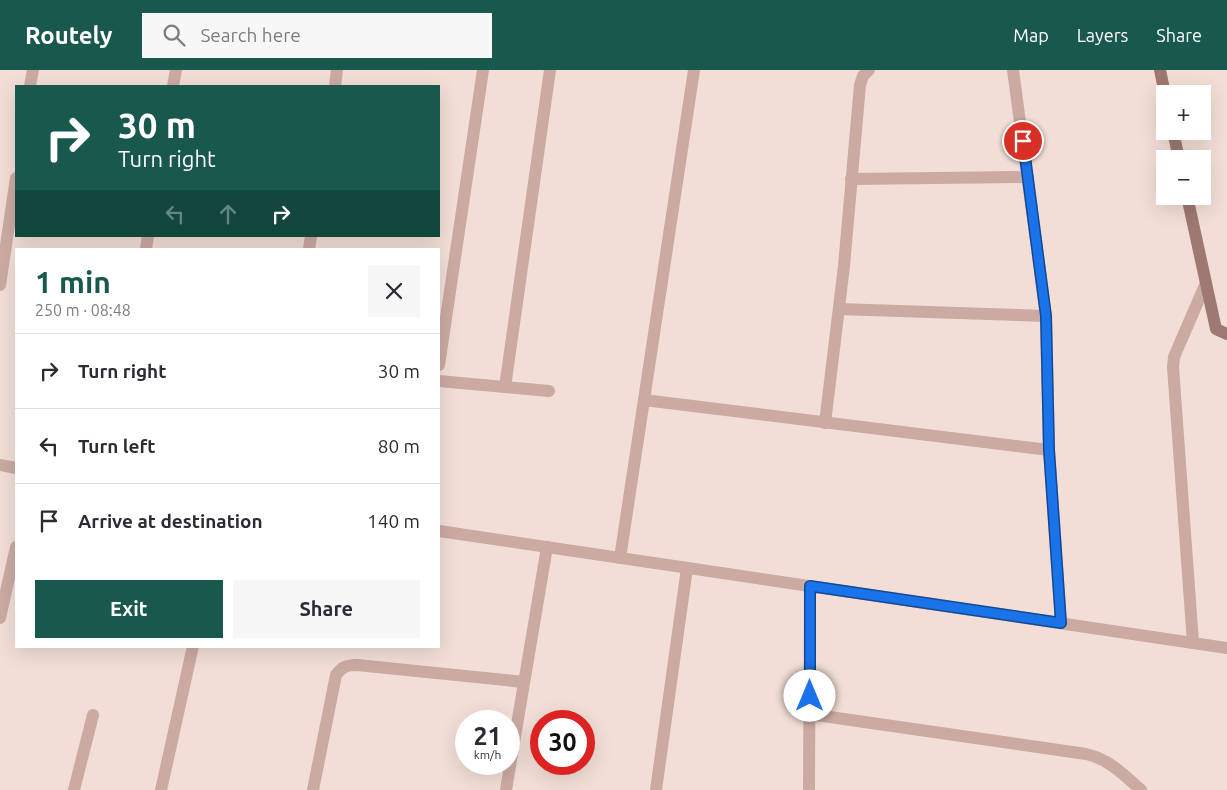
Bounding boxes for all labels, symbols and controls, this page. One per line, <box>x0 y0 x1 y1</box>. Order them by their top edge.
search box <box>142 13 492 58</box>
icon: search <box>160 21 188 49</box>
text: Routely <box>25 22 112 49</box>
text: Search here <box>200 24 301 46</box>
text: Map <box>1013 25 1049 45</box>
text: Layers <box>1077 25 1128 45</box>
text: Share <box>1156 25 1202 45</box>
map controls <box>1156 85 1211 205</box>
button: + <box>1156 85 1211 140</box>
icon: right <box>35 105 100 170</box>
text: 30 m <box>118 105 196 145</box>
pin <box>1002 120 1044 162</box>
icon: arrive <box>1009 127 1037 155</box>
text: Turn right <box>118 146 216 171</box>
button: − <box>1156 150 1211 205</box>
icon: left <box>161 200 189 228</box>
icon: ahead <box>214 200 242 228</box>
icon: right <box>267 200 295 228</box>
text: 1 min <box>35 265 111 299</box>
button: close <box>368 265 420 317</box>
text: 250 m · 08:48 <box>35 301 131 319</box>
icon: right <box>35 357 63 385</box>
text: Turn right <box>78 360 166 382</box>
text: 30 m <box>378 360 420 382</box>
icon: left <box>35 432 63 460</box>
text: Turn left <box>78 435 156 457</box>
text: 80 m <box>378 435 420 457</box>
icon: arrive <box>35 507 63 535</box>
text: Arrive at destination <box>78 510 263 532</box>
text: 140 m <box>367 510 420 532</box>
button: Exit <box>35 580 223 638</box>
button: Share <box>233 580 420 638</box>
position arrow <box>783 669 835 721</box>
speed limit sign: 30 <box>530 710 595 775</box>
text: 21 <box>473 722 502 750</box>
text: km/h <box>474 748 501 761</box>

